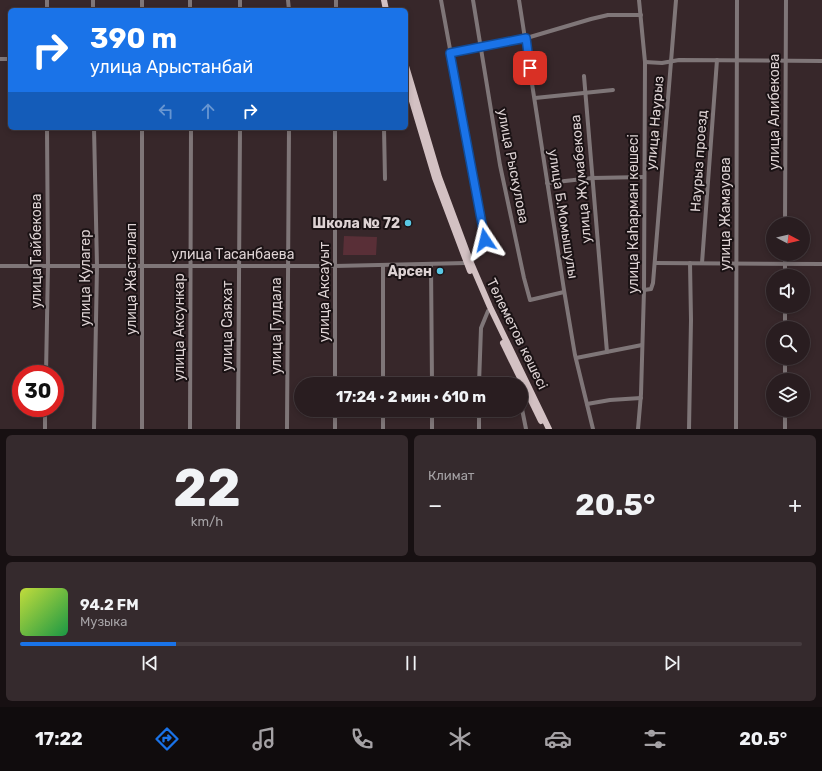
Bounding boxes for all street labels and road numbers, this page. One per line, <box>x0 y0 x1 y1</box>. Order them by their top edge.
street label: улица Алибекова <box>766 54 783 170</box>
street label: улица Наурыз <box>642 75 668 171</box>
street label: улица Рыскулова <box>494 107 532 225</box>
street label: Наурыз проезд <box>687 109 711 213</box>
street label: улица Жумабекова <box>567 114 595 244</box>
street label: улица Каһарман көшесі <box>625 134 642 294</box>
street label: улица Б.Момышулы <box>544 148 582 280</box>
street label: улица Жамауова <box>717 157 734 271</box>
street label: улица Тайбекова <box>28 194 45 308</box>
street label: улица Жасталап <box>123 223 140 335</box>
street label: улица Кулагер <box>77 229 94 327</box>
street label: улица Аксауыт <box>316 242 333 342</box>
street label: улица Тасанбаева <box>172 246 294 263</box>
street label: улица Аксункар <box>171 273 188 381</box>
street label: Төлеметов көшесі <box>483 276 551 392</box>
street label: улица Гулдала <box>268 277 285 375</box>
street label: улица Саяхат <box>219 281 236 371</box>

